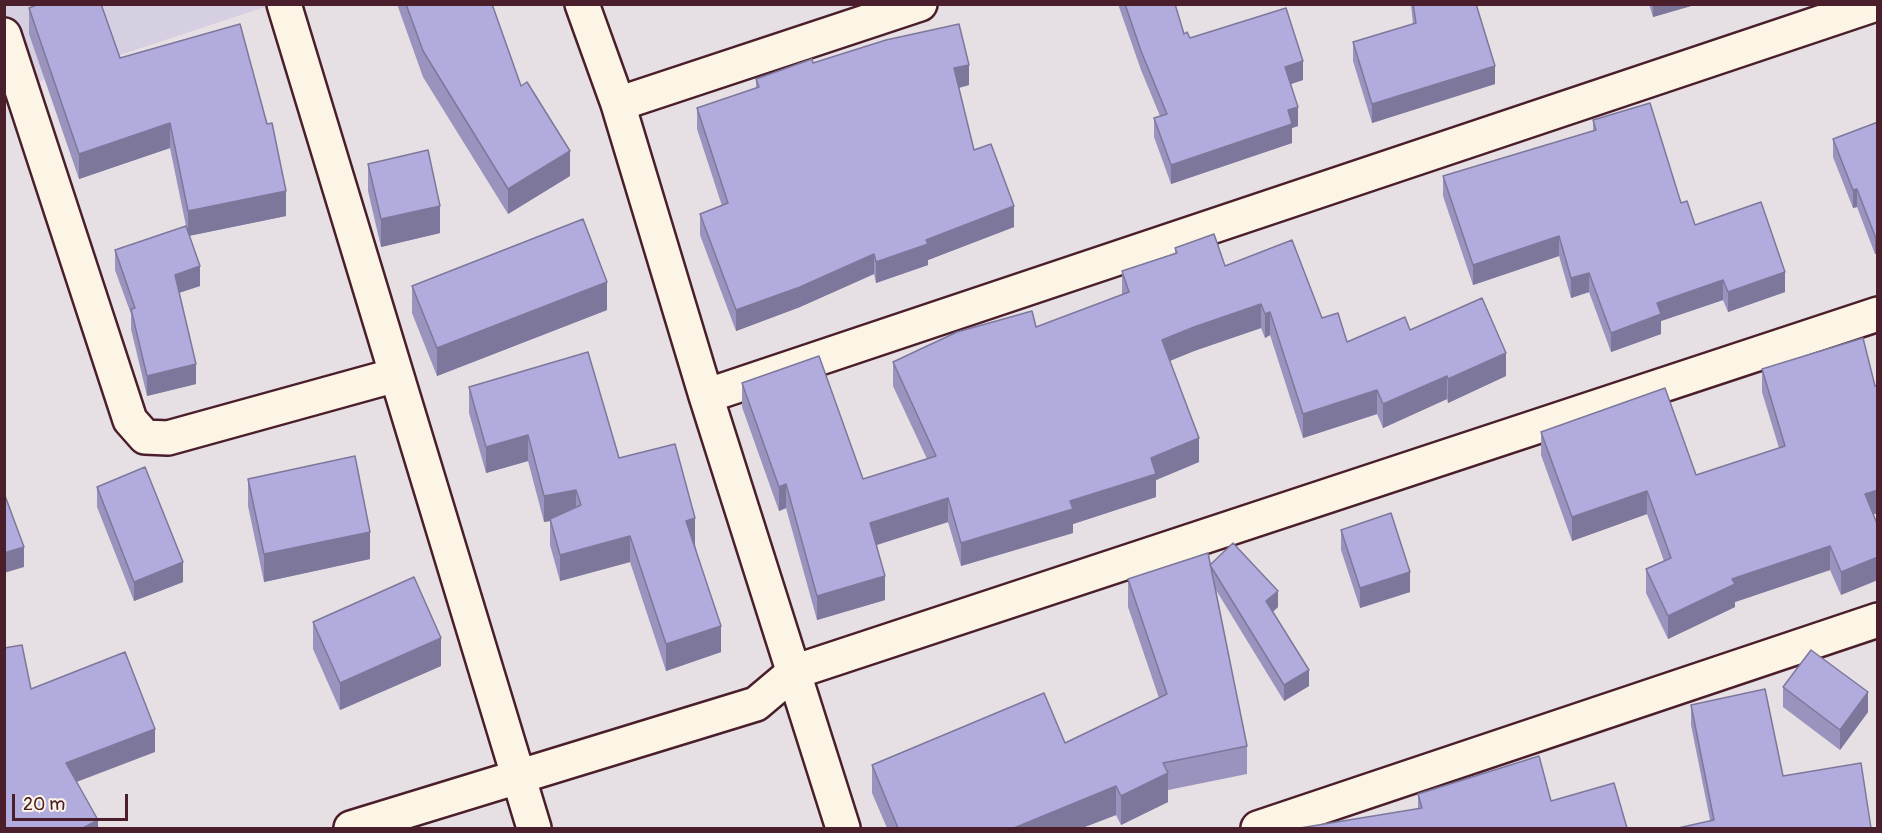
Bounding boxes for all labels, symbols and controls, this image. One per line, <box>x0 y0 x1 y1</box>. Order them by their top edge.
scale bar <box>15 782 130 820</box>
text: 20 m <box>23 793 65 816</box>

